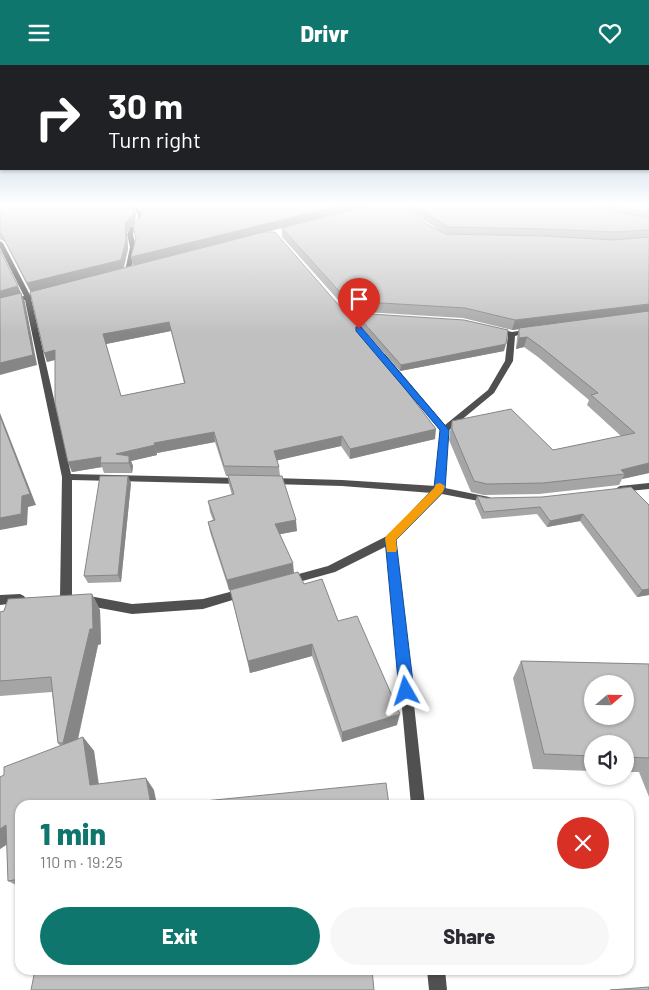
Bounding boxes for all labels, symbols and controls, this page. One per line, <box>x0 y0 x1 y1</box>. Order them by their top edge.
icon: menu <box>25 19 53 47</box>
icon: heart <box>596 19 624 47</box>
text: Drivr <box>300 20 349 46</box>
text: 30 m <box>108 84 183 126</box>
icon: right <box>25 85 90 150</box>
text: Turn right <box>108 126 201 152</box>
pin <box>338 278 380 329</box>
icon: arrive <box>345 285 373 313</box>
position arrow <box>379 664 431 716</box>
north arrow <box>584 675 634 725</box>
map controls <box>584 675 634 785</box>
button: sound <box>584 735 634 785</box>
text: 1 min <box>40 815 106 851</box>
button: close <box>557 817 609 869</box>
text: 110 m · 19:25 <box>40 852 123 871</box>
button: Exit <box>40 907 320 965</box>
button: Share <box>330 907 609 965</box>

